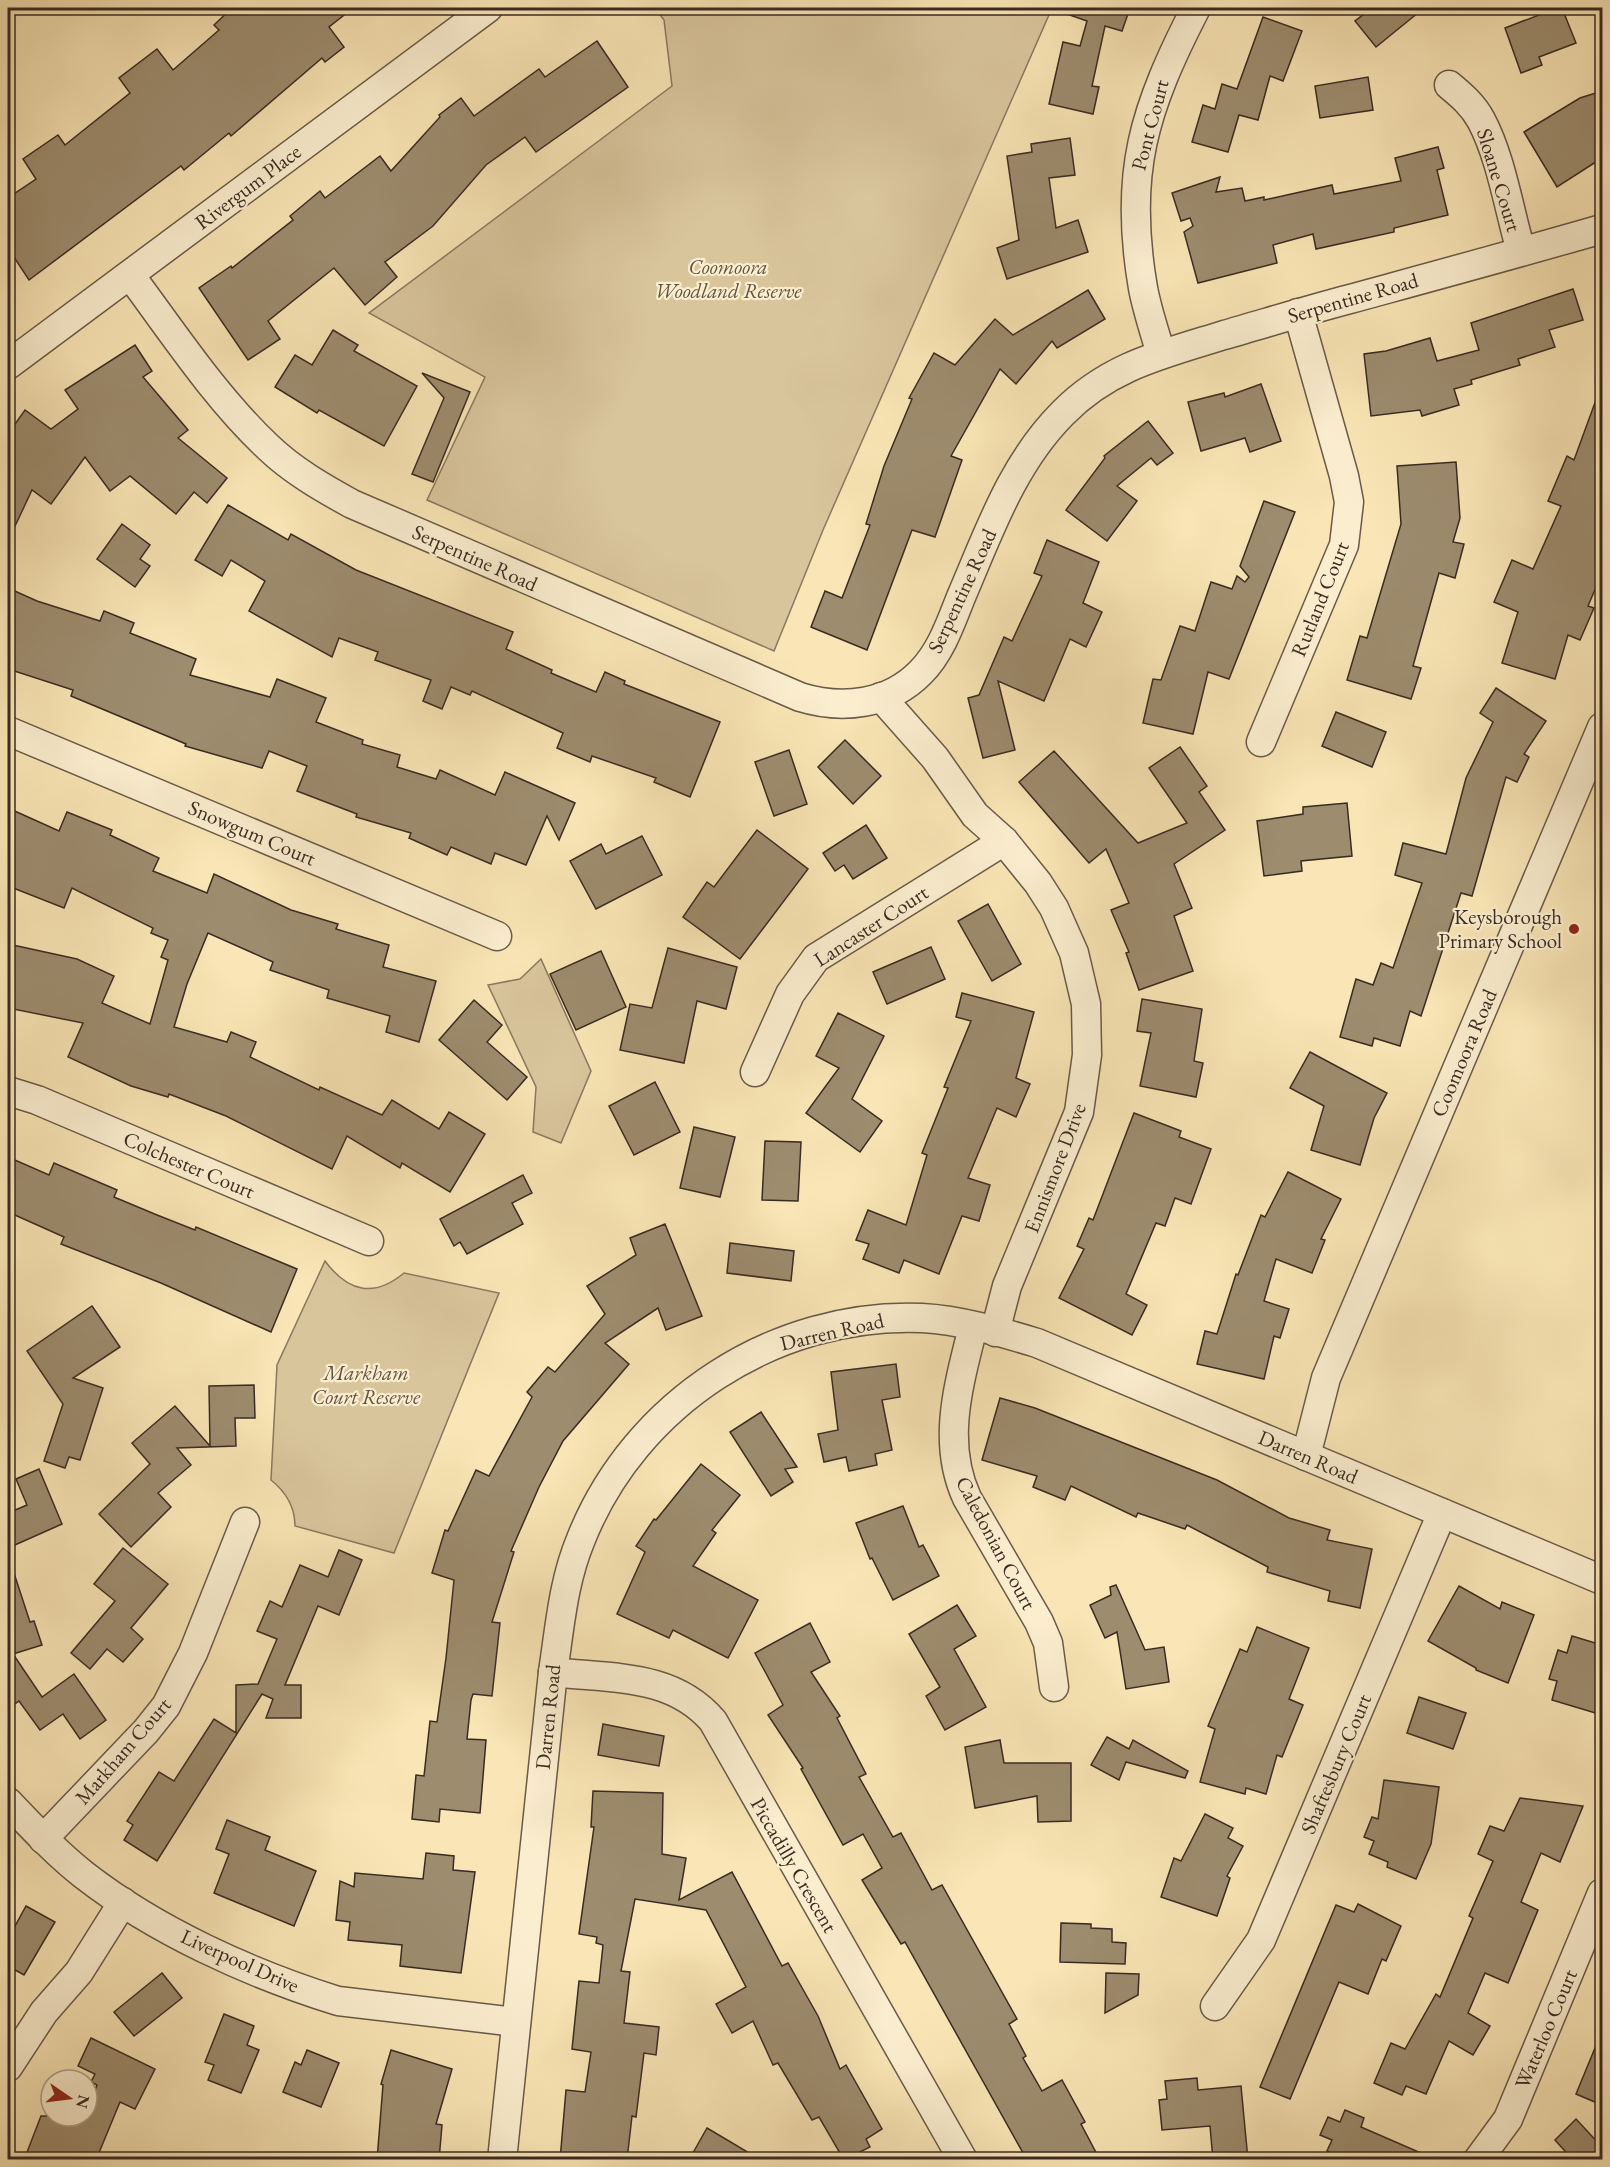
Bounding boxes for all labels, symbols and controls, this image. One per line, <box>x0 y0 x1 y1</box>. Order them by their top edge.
street label: Pont Court <box>1124 76 1175 173</box>
street label: Sloane Court <box>1471 125 1528 235</box>
street label: Rivergum Place <box>189 138 306 235</box>
park label: Coomoora Woodland Reserve <box>655 253 802 304</box>
street label: Serpentine Road <box>1285 266 1421 329</box>
street label: Serpentine Road <box>408 518 542 597</box>
street label: Serpentine Road <box>921 524 1002 657</box>
street label: Rutland Court <box>1284 537 1355 660</box>
street label: Snowgum Court <box>184 794 320 872</box>
street label: Lancaster Court <box>808 878 933 973</box>
place label: Keysborough Primary School <box>1438 903 1562 954</box>
marker: Keysborough Primary School <box>1567 922 1581 936</box>
street label: Coomoora Road <box>1424 984 1503 1121</box>
street label: Ennismore Drive <box>1017 1099 1092 1237</box>
street label: Colchester Court <box>119 1125 259 1205</box>
street label: Darren Road <box>777 1306 887 1357</box>
park label: Markham Court Reserve <box>312 1359 421 1410</box>
street label: Darren Road <box>1254 1423 1362 1490</box>
street label: Caledonian Court <box>950 1471 1043 1614</box>
street label: Darren Road <box>529 1663 566 1771</box>
street label: Shaftesbury Court <box>1294 1689 1377 1838</box>
street label: Markham Court <box>69 1691 177 1810</box>
street label: Piccadilly Crescent <box>745 1792 844 1938</box>
street label: Liverpool Drive <box>177 1922 304 1999</box>
street label: Waterloo Court <box>1508 1965 1583 2093</box>
north arrow <box>39 2068 99 2128</box>
text: N <box>71 2093 95 2110</box>

